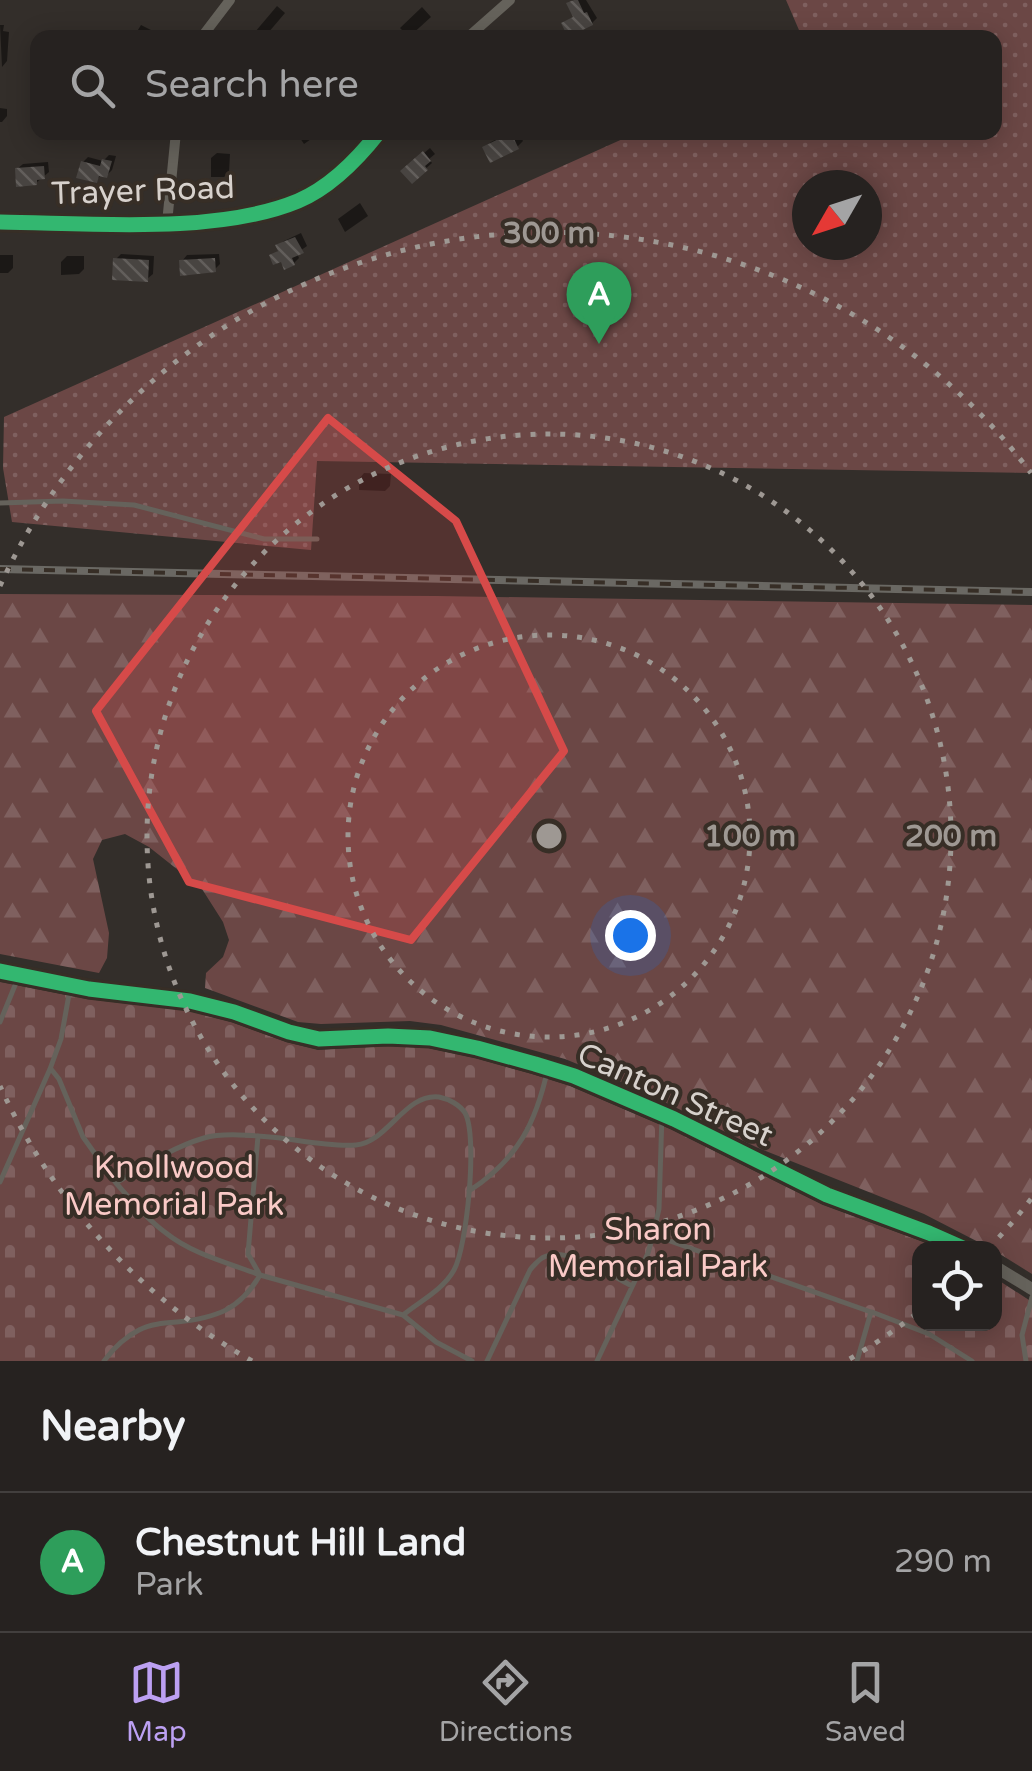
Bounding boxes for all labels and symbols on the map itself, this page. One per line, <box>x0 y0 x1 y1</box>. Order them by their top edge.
street label: Trayer Road <box>51 169 235 213</box>
north arrow <box>792 170 882 260</box>
text: 300 m <box>503 215 595 252</box>
pin: A <box>566 262 632 344</box>
centre of rings <box>531 818 567 854</box>
text: 100 m <box>704 818 796 855</box>
text: 200 m <box>905 818 997 855</box>
your location <box>605 910 656 961</box>
street label: Canton Street <box>571 1035 779 1155</box>
park label: Knollwood Memorial Park <box>64 1149 284 1224</box>
park label: Sharon Memorial Park <box>548 1211 768 1286</box>

